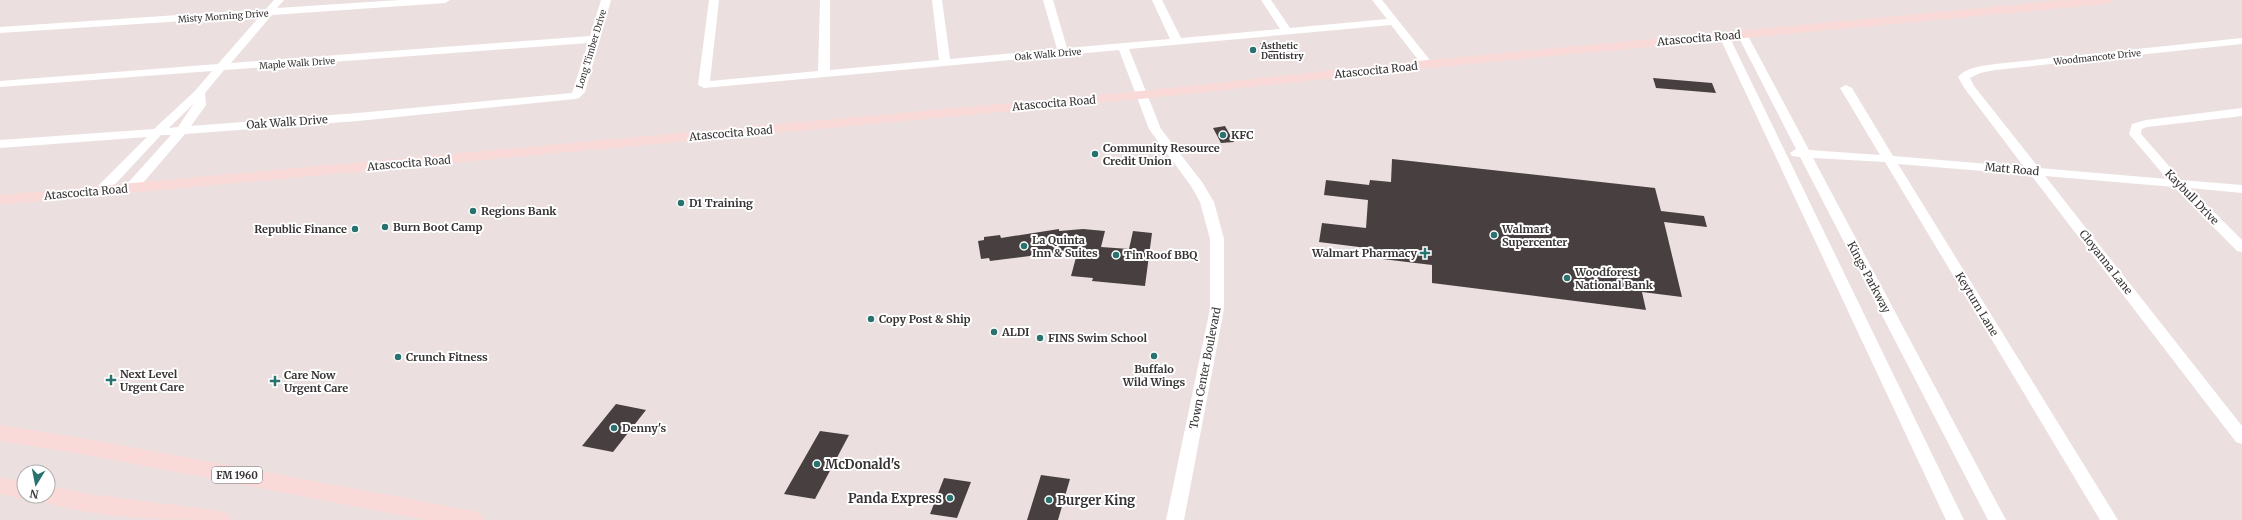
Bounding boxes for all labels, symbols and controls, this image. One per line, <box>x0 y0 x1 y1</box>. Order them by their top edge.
street label: Misty Morning Drive <box>177 7 269 25</box>
street label: Long Timber Drive <box>574 8 608 90</box>
street label: Atascocita Road <box>1656 27 1742 49</box>
place label: Asthetic Dentistry <box>1260 40 1304 61</box>
marker: Asthetic Dentistry <box>1248 45 1258 55</box>
street label: Oak Walk Drive <box>1014 46 1082 62</box>
street label: Woodmancote Drive <box>2052 47 2142 67</box>
street label: Maple Walk Drive <box>259 55 336 71</box>
street label: Atascocita Road <box>1333 59 1419 81</box>
street label: Atascocita Road <box>1011 92 1097 114</box>
street label: Oak Walk Drive <box>246 112 328 132</box>
street label: Atascocita Road <box>688 122 774 144</box>
place label: KFC <box>1231 128 1253 142</box>
marker: KFC <box>1218 130 1228 140</box>
place label: Community Resource Credit Union <box>1103 141 1220 168</box>
marker: Community Resource Credit Union <box>1090 149 1100 159</box>
street label: Atascocita Road <box>366 152 452 174</box>
street label: Matt Road <box>1984 160 2040 178</box>
street label: Kaybull Drive <box>2162 166 2222 228</box>
street label: Atascocita Road <box>43 181 129 203</box>
place label: D1 Training <box>689 196 753 210</box>
marker: D1 Training <box>676 198 686 208</box>
place label: Regions Bank <box>481 204 557 218</box>
marker: Regions Bank <box>468 206 478 216</box>
place label: Burn Boot Camp <box>393 220 483 234</box>
place label: Republic Finance <box>254 222 347 236</box>
marker: Burn Boot Camp <box>380 222 390 232</box>
place label: Walmart Supercenter <box>1501 222 1567 249</box>
marker: Republic Finance <box>350 224 360 234</box>
street label: Cloyanna Lane <box>2076 227 2136 297</box>
marker: Walmart Supercenter <box>1489 230 1499 240</box>
place label: La Quinta Inn & Suites <box>1032 233 1098 260</box>
street label: Kings Parkway <box>1844 239 1894 316</box>
marker: La Quinta Inn & Suites <box>1019 241 1029 251</box>
place label: Walmart Pharmacy <box>1311 246 1417 260</box>
place label: Tin Roof BBQ <box>1124 248 1198 262</box>
marker: Walmart Pharmacy <box>1420 248 1430 258</box>
marker: Tin Roof BBQ <box>1111 250 1121 260</box>
place label: Woodforest National Bank <box>1574 265 1654 292</box>
street label: Keyturn Lane <box>1952 270 2002 339</box>
marker: Woodforest National Bank <box>1562 273 1572 283</box>
street label: Town Center Boulevard <box>1186 306 1224 430</box>
place label: Copy Post & Ship <box>879 312 971 326</box>
marker: Copy Post & Ship <box>866 314 876 324</box>
place label: ALDI <box>1001 325 1029 339</box>
marker: ALDI <box>989 327 999 337</box>
place label: FINS Swim School <box>1048 331 1147 345</box>
marker: FINS Swim School <box>1035 333 1045 343</box>
place label: Crunch Fitness <box>406 350 488 364</box>
marker: Buffalo Wild Wings <box>1149 351 1159 361</box>
marker: Crunch Fitness <box>393 352 403 362</box>
place label: Buffalo Wild Wings <box>1122 362 1186 389</box>
place label: Next Level Urgent Care <box>120 367 184 394</box>
place label: Care Now Urgent Care <box>284 368 348 395</box>
marker: Next Level Urgent Care <box>105 374 117 386</box>
marker: Care Now Urgent Care <box>269 375 281 387</box>
place label: Denny's <box>622 421 666 435</box>
marker: Denny's <box>609 423 619 433</box>
place label: McDonald's <box>825 456 901 473</box>
marker: McDonald's <box>812 459 822 469</box>
north arrow <box>16 464 56 504</box>
road number: FM 1960 <box>212 467 262 483</box>
text: N <box>28 486 40 501</box>
place label: Panda Express <box>848 490 942 507</box>
place label: Burger King <box>1057 492 1135 509</box>
marker: Panda Express <box>945 493 955 503</box>
marker: Burger King <box>1044 495 1054 505</box>

